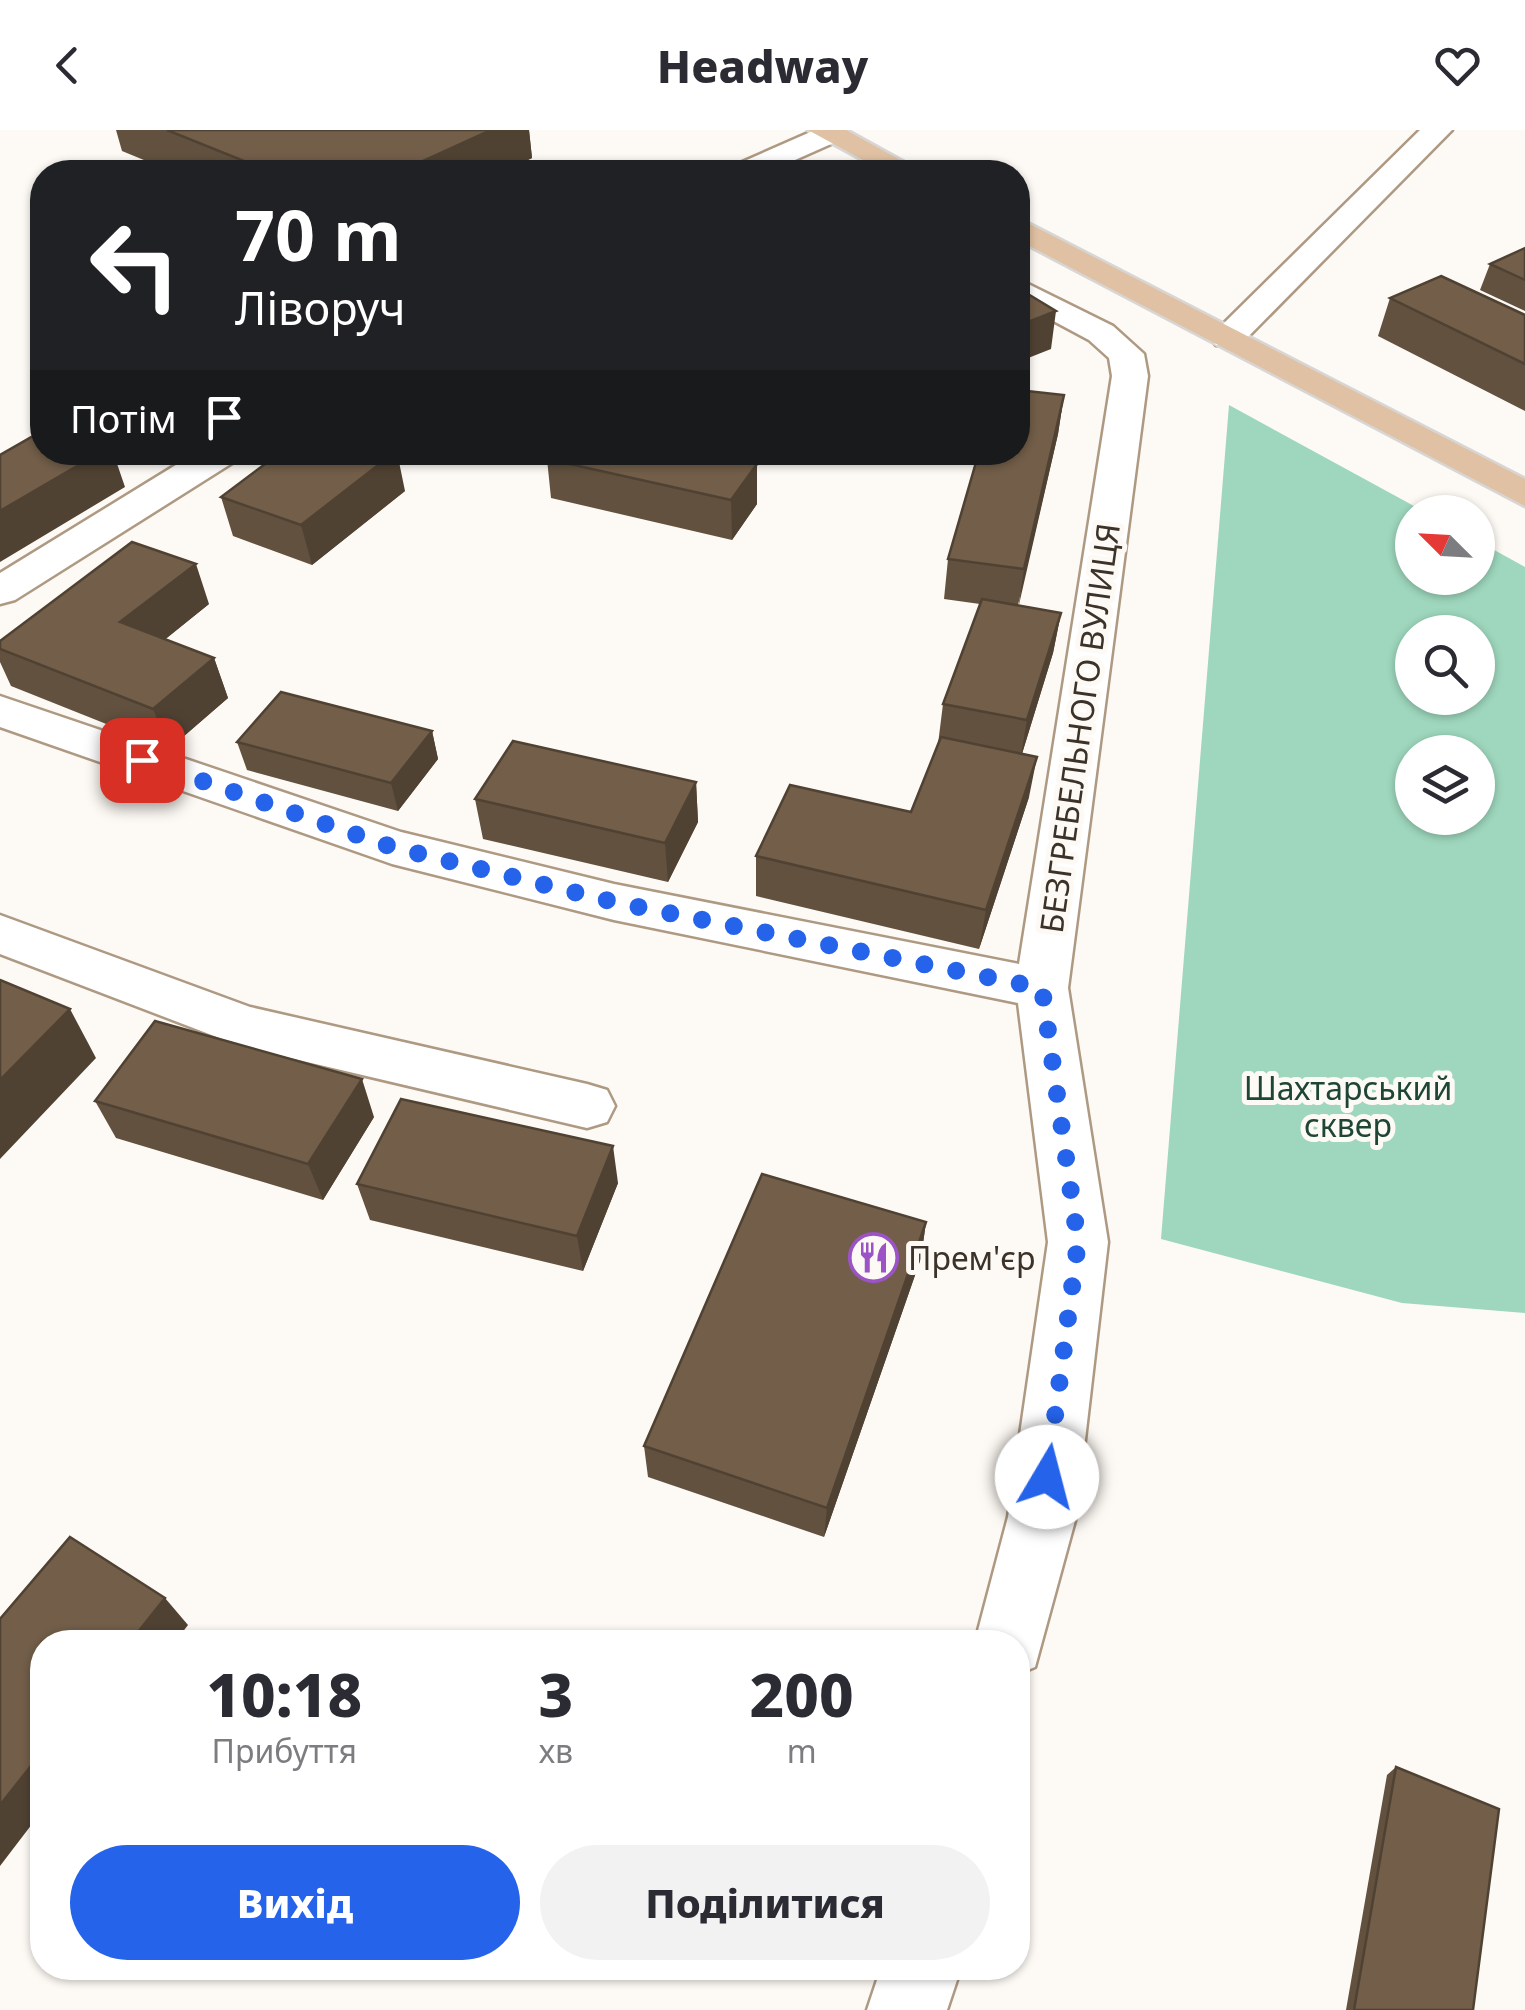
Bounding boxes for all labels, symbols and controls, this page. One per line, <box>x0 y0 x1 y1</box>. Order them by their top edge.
text: Headway <box>657 35 868 96</box>
icon: back <box>40 38 95 93</box>
icon: heart <box>1430 38 1485 93</box>
text: 70 m <box>235 186 402 282</box>
icon: left <box>70 200 200 330</box>
text: Ліворуч <box>235 277 406 338</box>
icon: arrive <box>197 390 252 445</box>
text: Потім <box>70 392 177 444</box>
north arrow <box>1395 495 1495 595</box>
map controls <box>1395 495 1495 835</box>
street label: БЕЗГРЕБЕЛЬНОГО ВУЛИЦЯ <box>1029 520 1129 936</box>
button: search <box>1395 615 1495 715</box>
pin <box>100 718 185 803</box>
icon: arrive <box>115 733 170 788</box>
button: layers <box>1395 735 1495 835</box>
park label: Шахтарський сквер <box>1244 1066 1452 1146</box>
restaurant icon: Прем'єр <box>847 1231 899 1283</box>
place label: Прем'єр <box>908 1236 1036 1279</box>
position arrow <box>995 1425 1099 1529</box>
text: 10:18 <box>206 1653 362 1735</box>
text: 3 <box>539 1653 573 1735</box>
text: 200 <box>750 1653 854 1735</box>
text: Прибуття <box>212 1729 357 1772</box>
text: хв <box>539 1729 573 1772</box>
text: m <box>787 1729 817 1772</box>
button: Вихід <box>70 1845 520 1960</box>
button: Поділитися <box>540 1845 990 1960</box>

